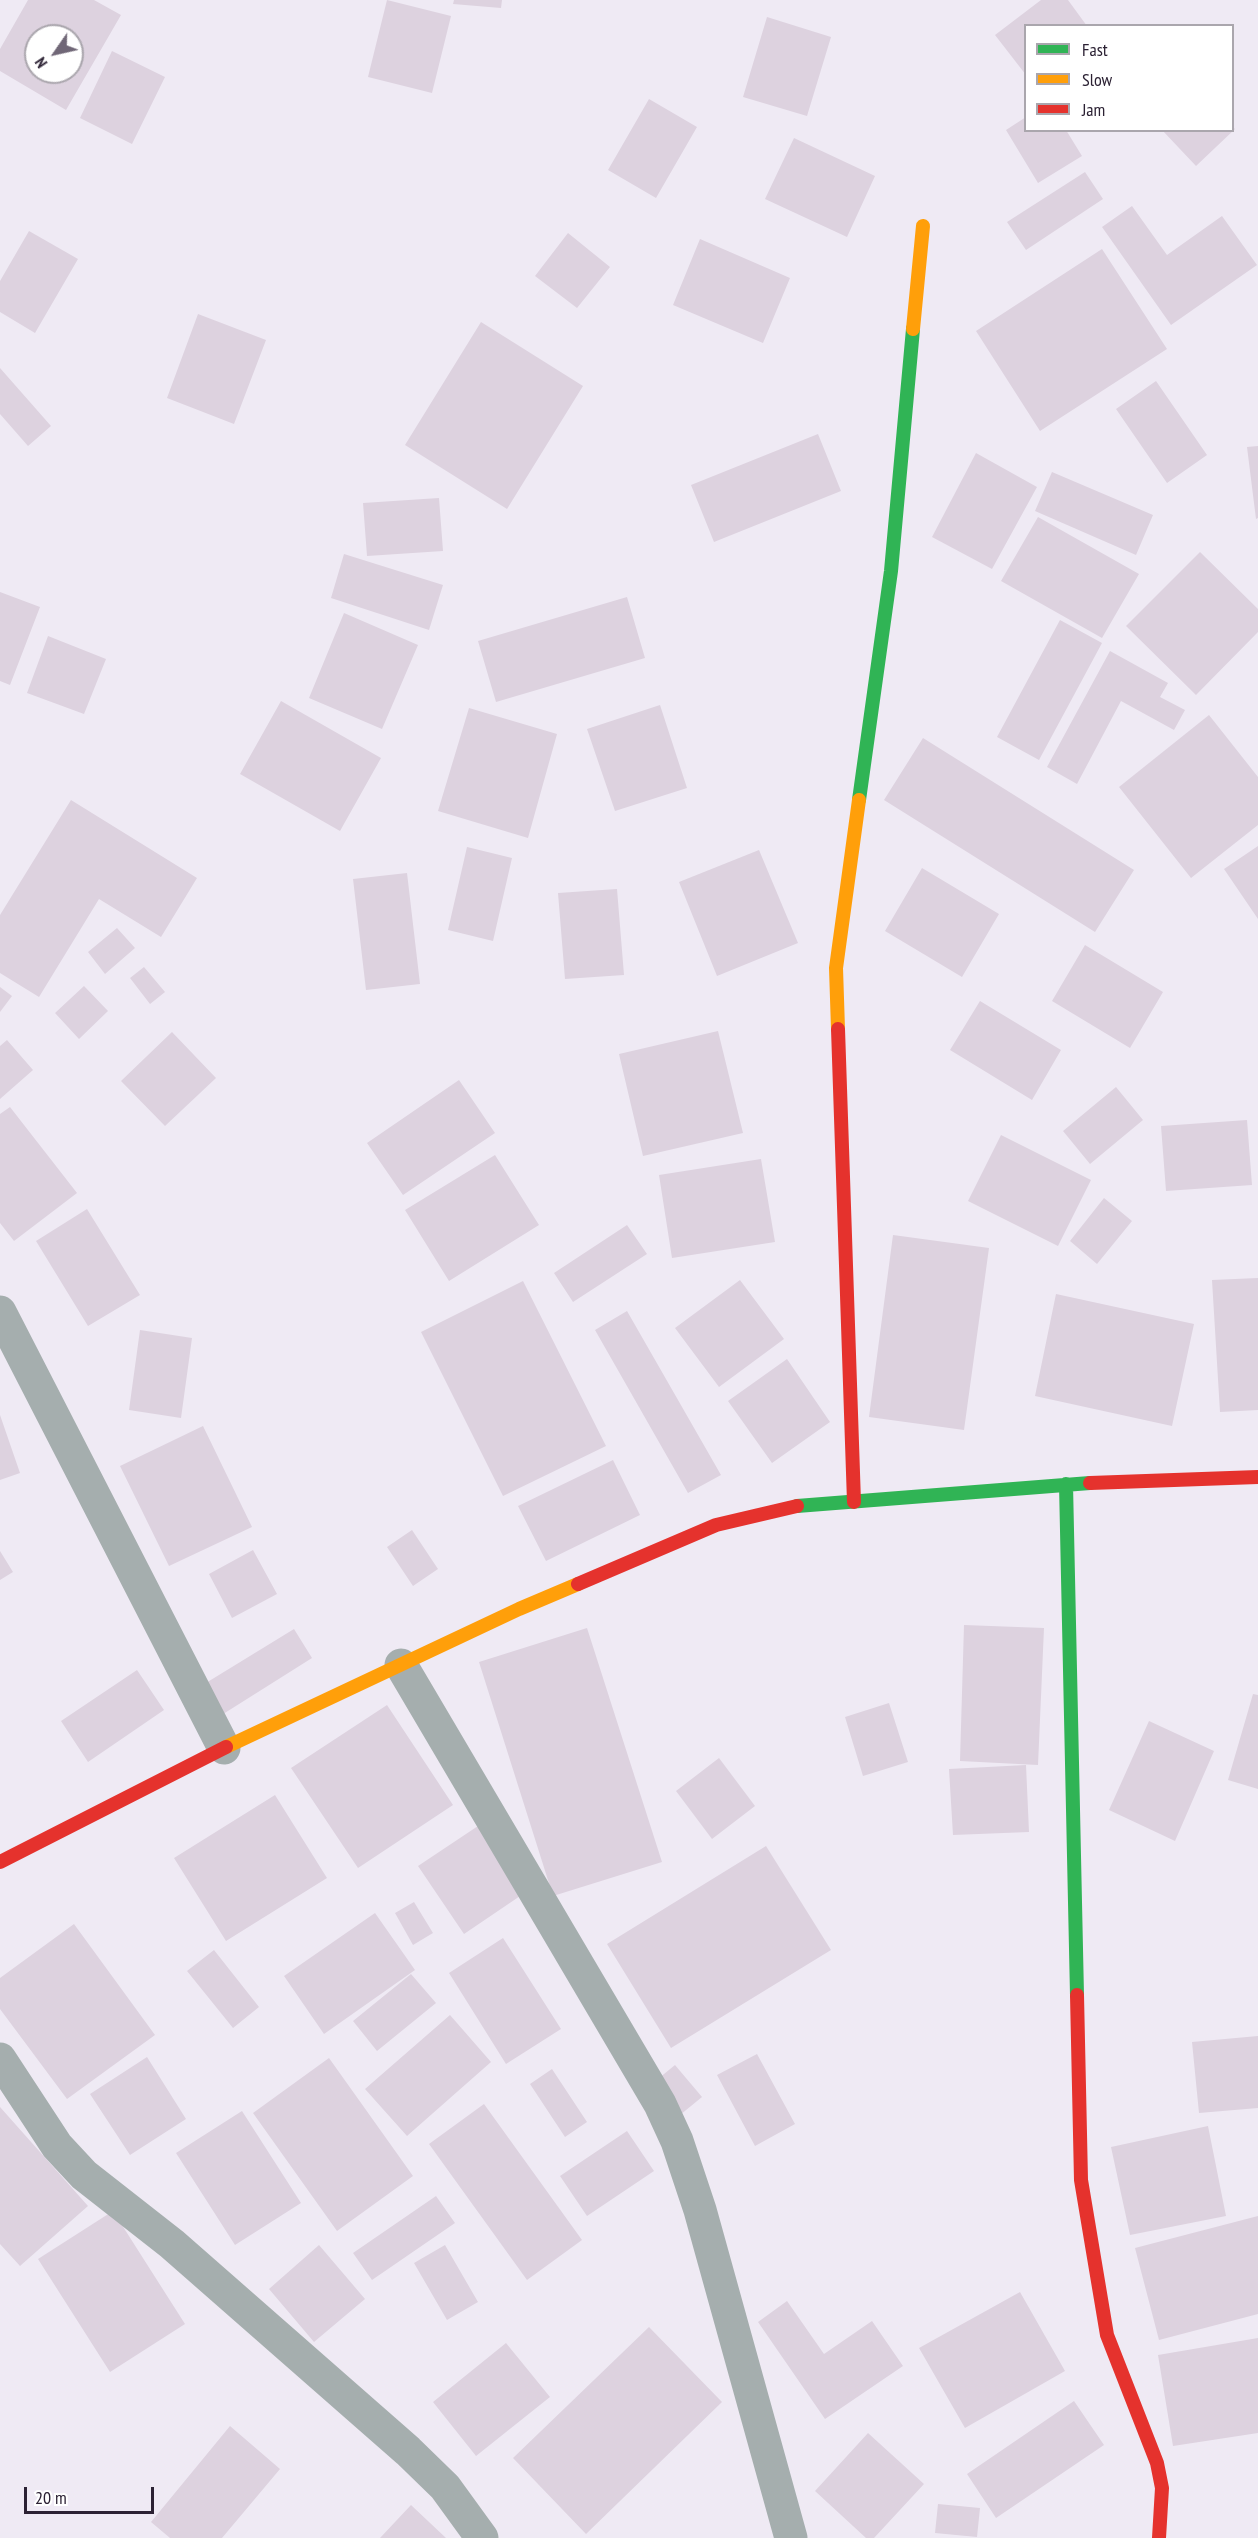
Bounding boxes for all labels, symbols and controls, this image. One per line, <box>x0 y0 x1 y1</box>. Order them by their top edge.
north arrow <box>24 24 84 84</box>
legend <box>1024 24 1234 132</box>
text: Fast <box>1082 38 1108 61</box>
text: N <box>30 54 51 72</box>
text: Slow <box>1082 68 1112 91</box>
text: Jam <box>1082 98 1105 121</box>
scale bar <box>27 2475 158 2513</box>
text: 20 m <box>35 2486 67 2509</box>

